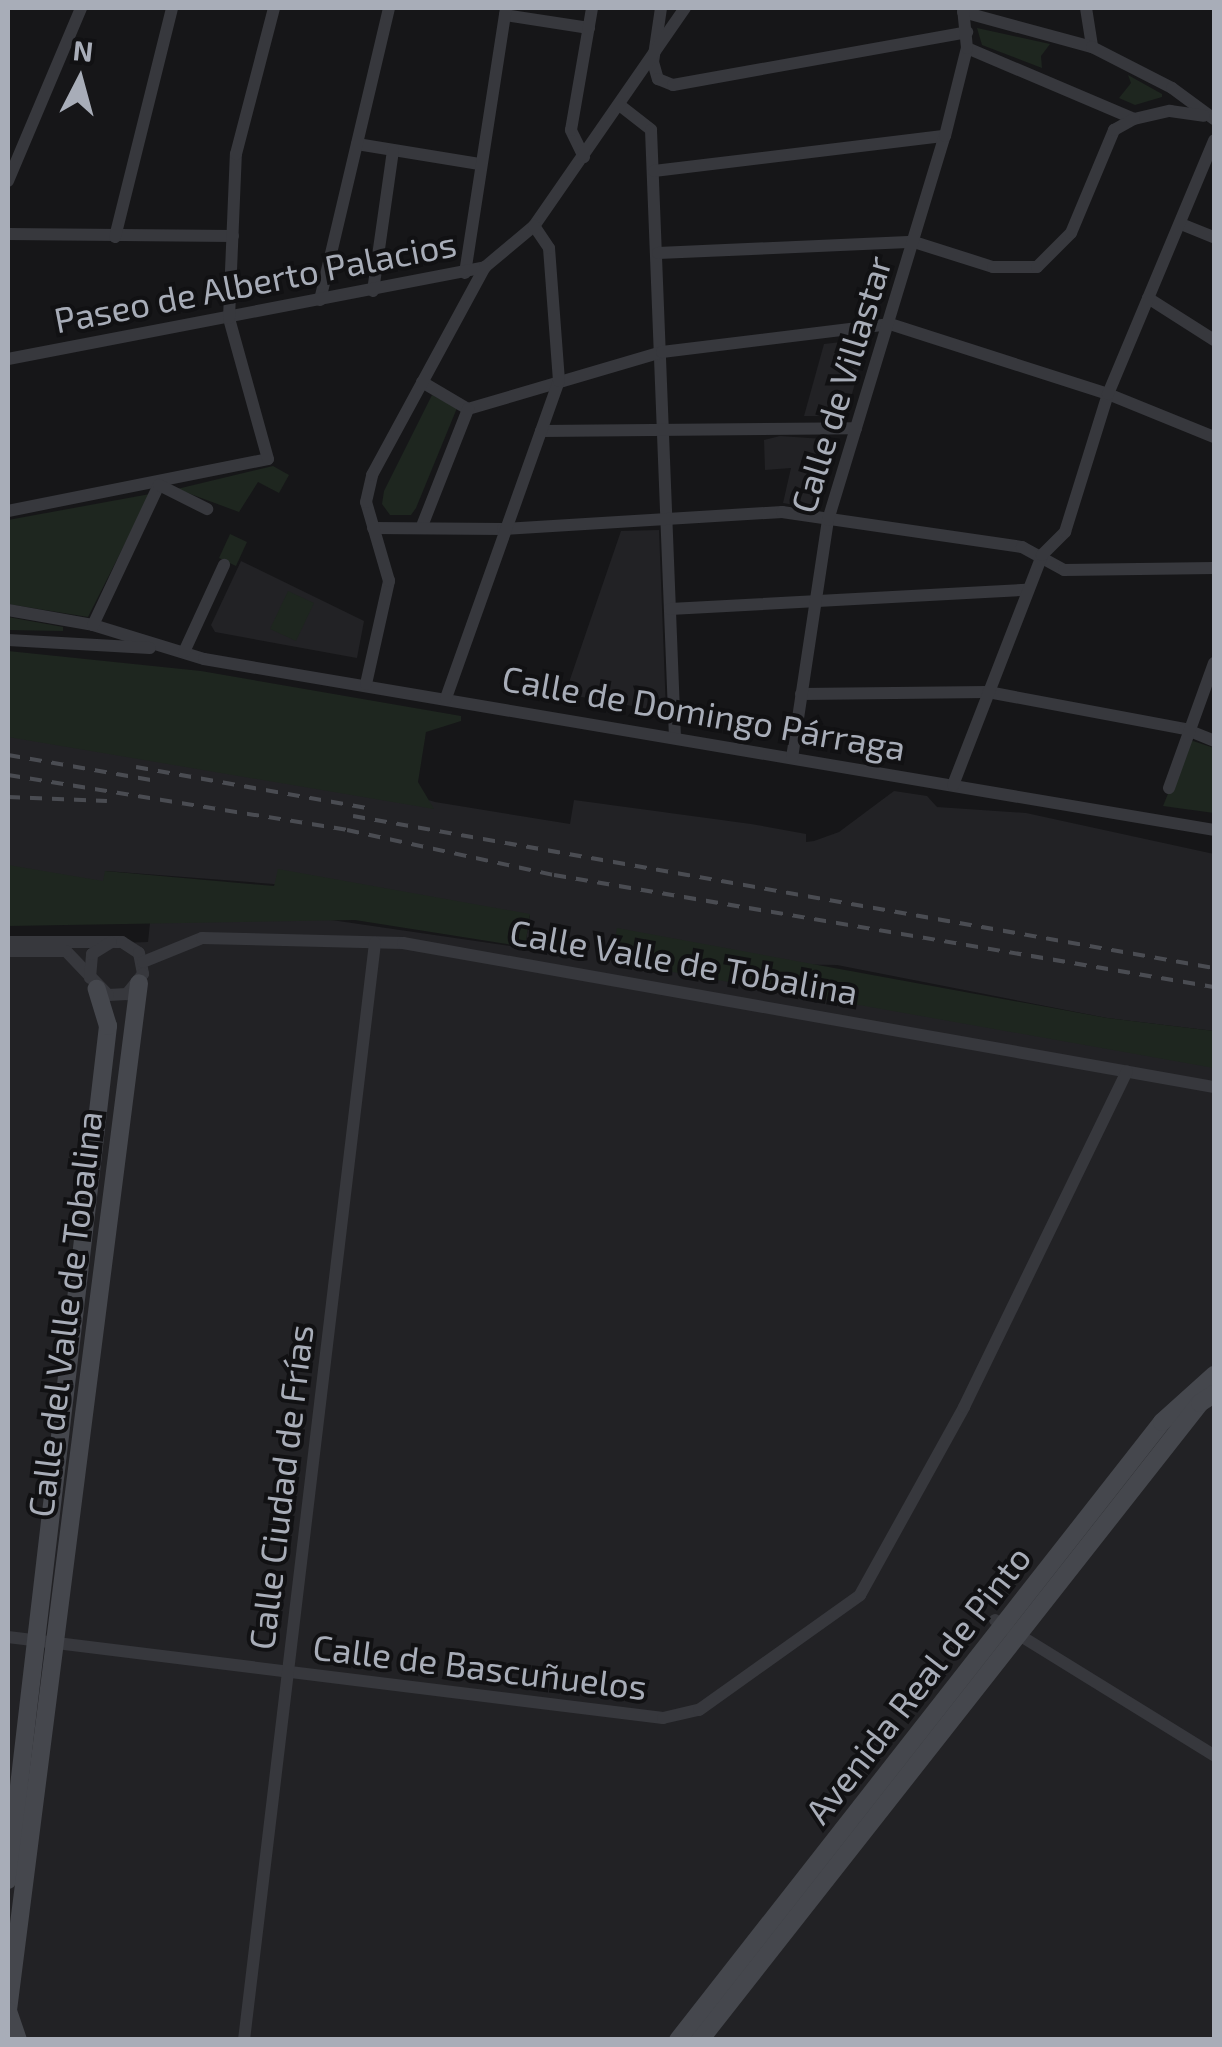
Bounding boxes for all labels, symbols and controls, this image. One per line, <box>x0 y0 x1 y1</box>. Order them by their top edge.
north arrow <box>30 30 130 130</box>
text: N <box>71 32 95 68</box>
street label: Paseo de Alberto Palacios <box>50 221 460 341</box>
street label: Calle de Villastar <box>781 250 899 518</box>
street label: Calle de Domingo Párraga <box>499 656 909 768</box>
street label: Calle Valle de Tobalina <box>506 910 862 1012</box>
street label: Calle del Valle de Tobalina <box>18 1107 110 1521</box>
street label: Calle Ciudad de Frías <box>239 1322 321 1652</box>
street label: Avenida Real de Pinto <box>795 1537 1039 1831</box>
street label: Calle de Bascuñuelos <box>311 1625 649 1707</box>

